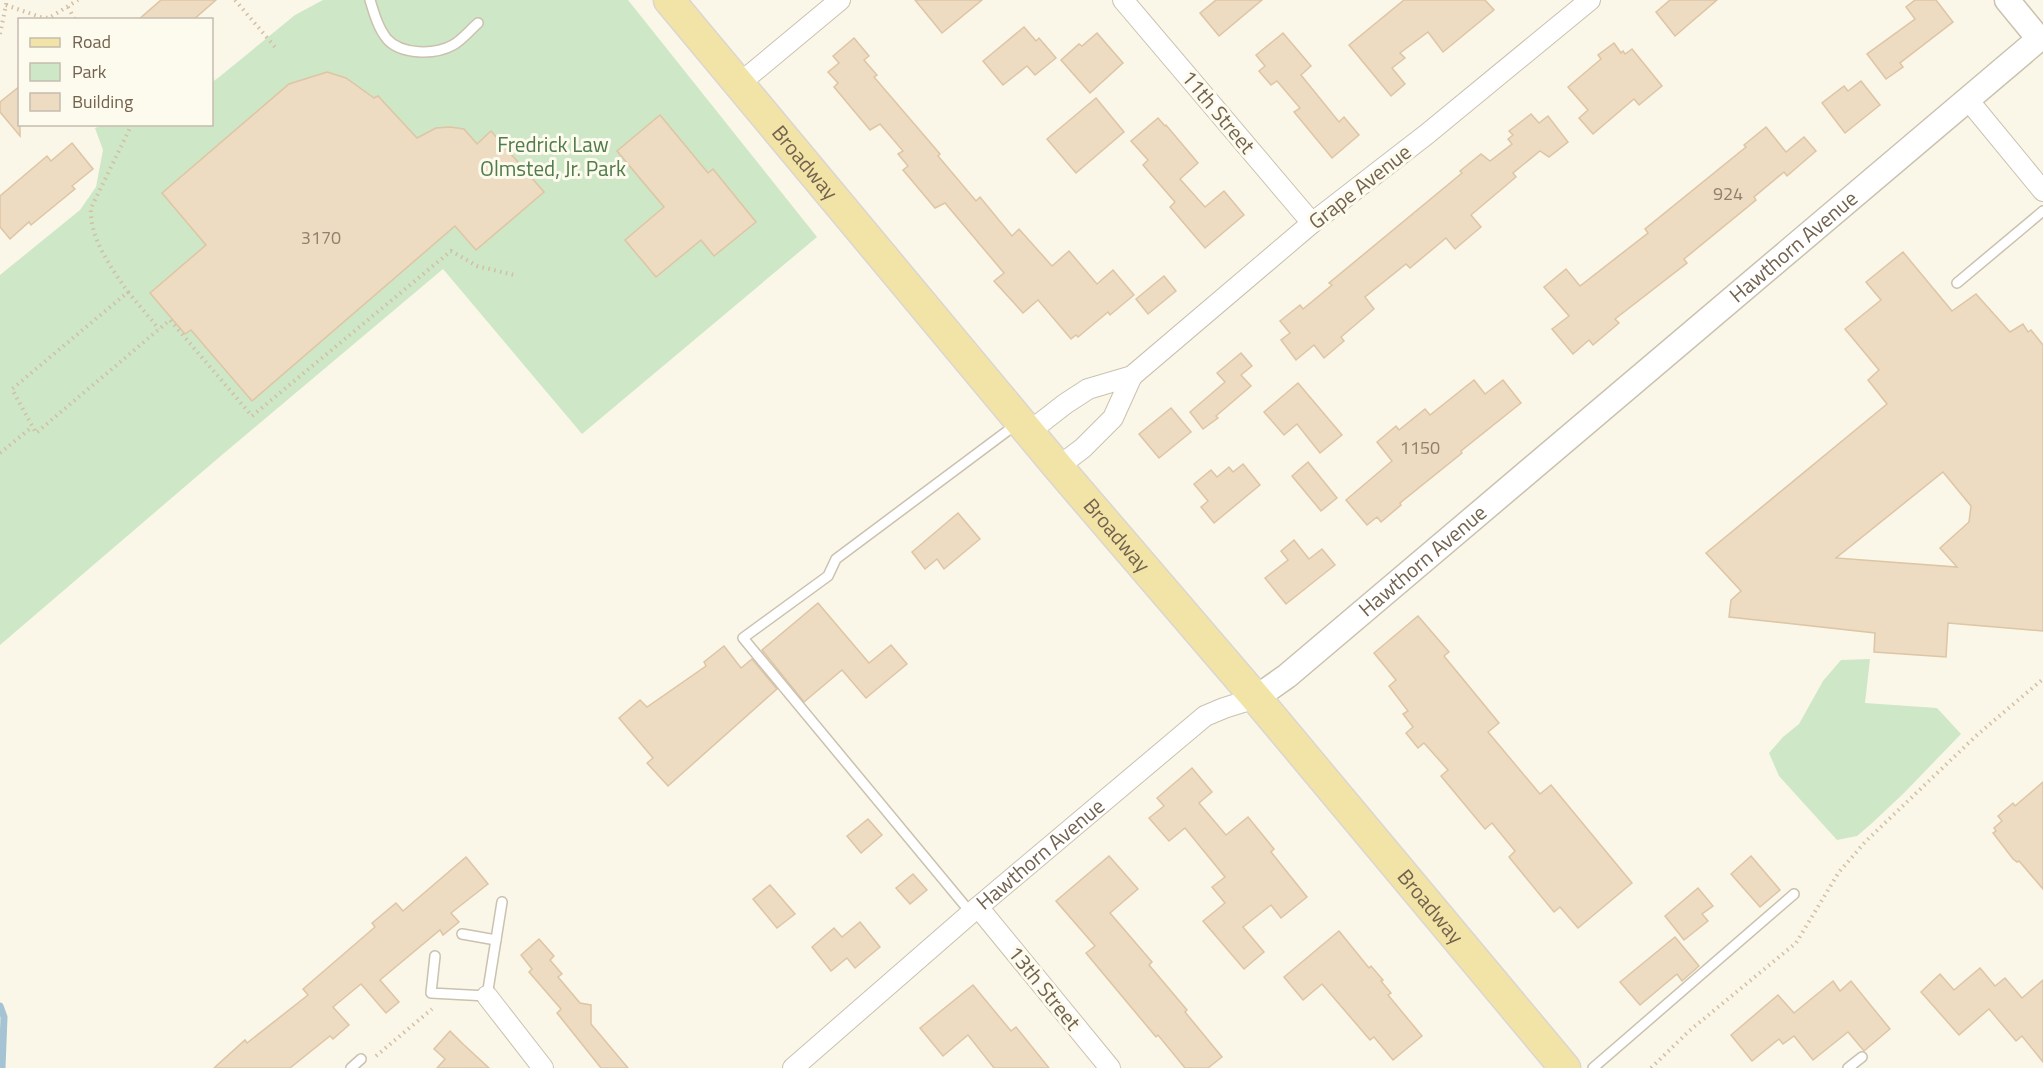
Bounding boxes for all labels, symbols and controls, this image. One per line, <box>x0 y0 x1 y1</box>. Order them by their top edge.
legend <box>18 18 213 126</box>
text: Road <box>72 28 111 55</box>
text: Park <box>72 58 107 85</box>
street label: 11th Street <box>1174 62 1264 161</box>
text: Building <box>72 88 133 115</box>
street label: Broadway <box>765 118 846 207</box>
park label: Fredrick Law Olmsted, Jr. Park <box>480 128 626 184</box>
street label: Grape Avenue <box>1301 136 1418 237</box>
house number: 924 <box>1713 180 1743 207</box>
street label: Hawthorn Avenue <box>1722 182 1864 310</box>
house number: 3170 <box>301 224 341 251</box>
house number: 1150 <box>1400 434 1440 461</box>
street label: Broadway <box>1076 491 1159 579</box>
street label: Hawthorn Avenue <box>1351 496 1493 624</box>
street label: Hawthorn Avenue <box>969 790 1111 917</box>
street label: Broadway <box>1390 862 1472 951</box>
street label: 13th Street <box>1001 938 1089 1037</box>

